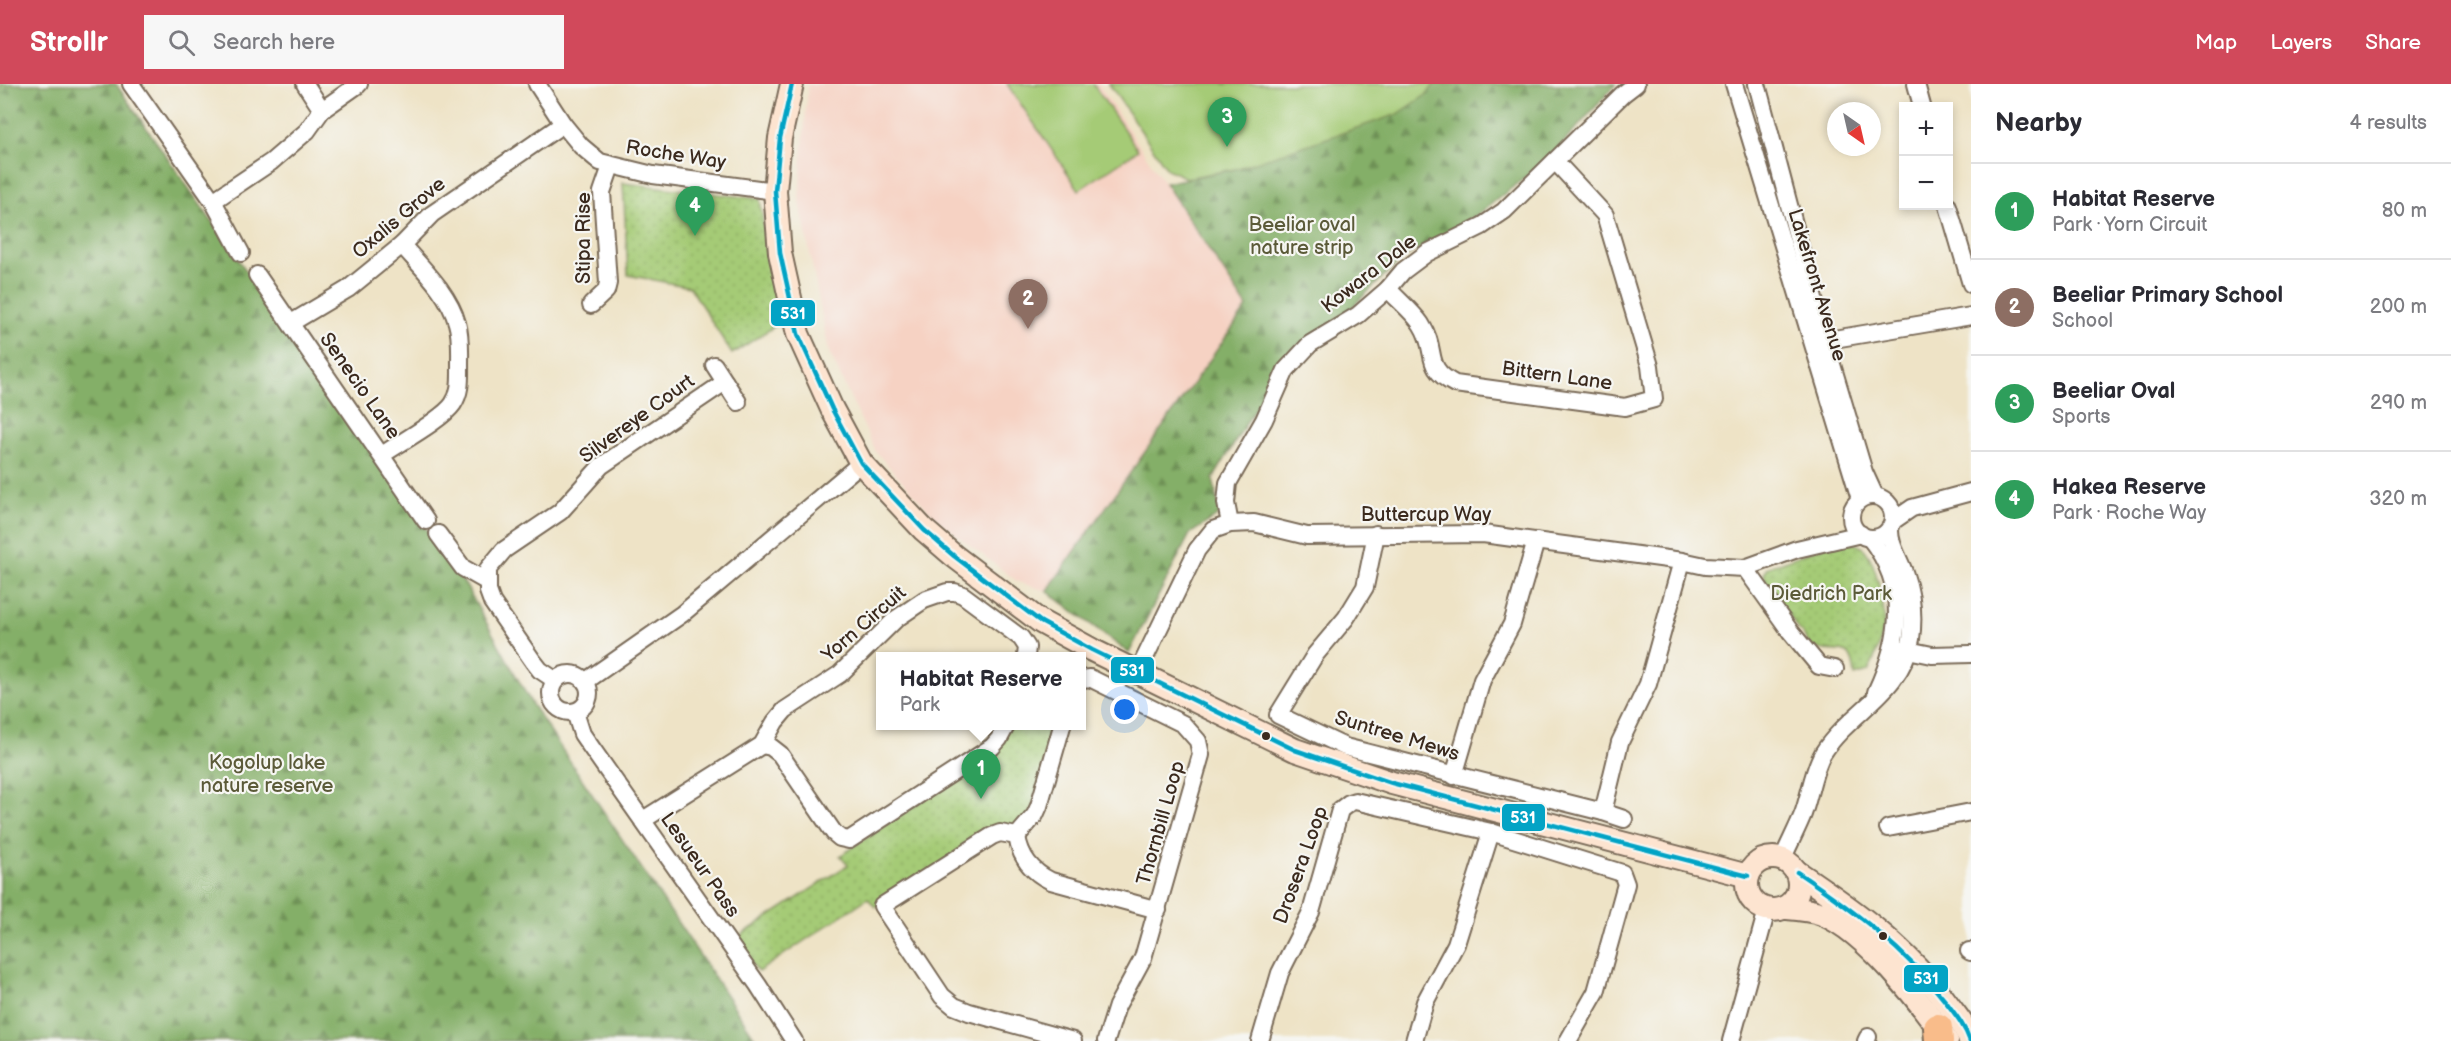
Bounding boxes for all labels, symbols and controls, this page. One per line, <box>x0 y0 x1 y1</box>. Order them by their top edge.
search box <box>144 15 564 69</box>
text: Strollr <box>30 26 108 59</box>
icon: search <box>165 26 198 59</box>
text: Search here <box>213 29 335 56</box>
text: Map <box>2195 30 2237 55</box>
text: Layers <box>2270 30 2332 55</box>
text: Share <box>2365 30 2421 55</box>
pin: 3 <box>1208 98 1246 147</box>
north arrow <box>1827 102 1881 156</box>
map controls <box>1899 102 1953 210</box>
button: + <box>1899 102 1953 156</box>
text: Nearby <box>1995 108 2082 139</box>
text: 4 results <box>2349 111 2427 135</box>
street label: Roche Way <box>624 135 728 175</box>
button: − <box>1899 156 1953 210</box>
street label: Oxalis Grove <box>348 172 450 264</box>
pin: 4 <box>676 186 714 236</box>
text: Habitat Reserve <box>2052 186 2215 213</box>
street label: Stipa Rise <box>572 192 596 284</box>
text: 1 <box>2010 199 2019 223</box>
text: 80 m <box>2382 199 2427 223</box>
street label: Lakefront Avenue <box>1782 206 1852 364</box>
park label: Beeliar oval nature strip <box>1249 213 1355 260</box>
text: Park · Yorn Circuit <box>2052 213 2207 237</box>
street label: Kowara Dale <box>1317 229 1421 319</box>
pin: 2 <box>1008 280 1048 329</box>
text: Beeliar Primary School <box>2052 282 2283 309</box>
text: 2 <box>2009 295 2020 319</box>
text: 200 m <box>2370 295 2427 319</box>
line badge: 531 <box>770 299 816 327</box>
text: 531 <box>780 305 806 324</box>
text: School <box>2052 309 2113 333</box>
street label: Senecio Lane <box>314 328 406 444</box>
street label: Bittern Lane <box>1500 356 1614 396</box>
street label: Silvereye Court <box>575 369 699 469</box>
text: Beeliar Oval <box>2052 378 2175 405</box>
text: 3 <box>2009 391 2020 415</box>
text: 290 m <box>2370 391 2427 415</box>
text: Sports <box>2052 405 2110 429</box>
text: Hakea Reserve <box>2052 474 2206 501</box>
text: 4 <box>2009 487 2020 511</box>
text: 320 m <box>2369 487 2427 511</box>
text: Park · Roche Way <box>2052 501 2206 525</box>
street label: Buttercup Way <box>1361 503 1491 527</box>
street label: Yorn Circuit <box>816 581 911 668</box>
park label: Diedrich Park <box>1770 582 1892 606</box>
popup <box>876 652 1086 730</box>
line badge: 531 <box>1110 656 1155 684</box>
text: 531 <box>1119 662 1145 681</box>
text: Habitat Reserve <box>900 666 1062 693</box>
text: Park <box>900 693 940 717</box>
your location <box>1110 695 1139 724</box>
street label: Suntree Mews <box>1332 706 1462 766</box>
unlabelled marker <box>1260 730 1272 742</box>
pin: 1 <box>962 750 1000 799</box>
park label: Kogolup lake nature reserve <box>201 751 334 798</box>
street label: Thornbill Loop <box>1132 758 1190 888</box>
street label: Drosera Loop <box>1269 803 1333 927</box>
line badge: 531 <box>1501 803 1546 832</box>
street label: Lesueur Pass <box>655 808 745 922</box>
text: 531 <box>1510 809 1536 828</box>
unlabelled marker <box>1877 930 1889 942</box>
line badge: 531 <box>1903 964 1949 993</box>
text: 531 <box>1913 970 1939 989</box>

